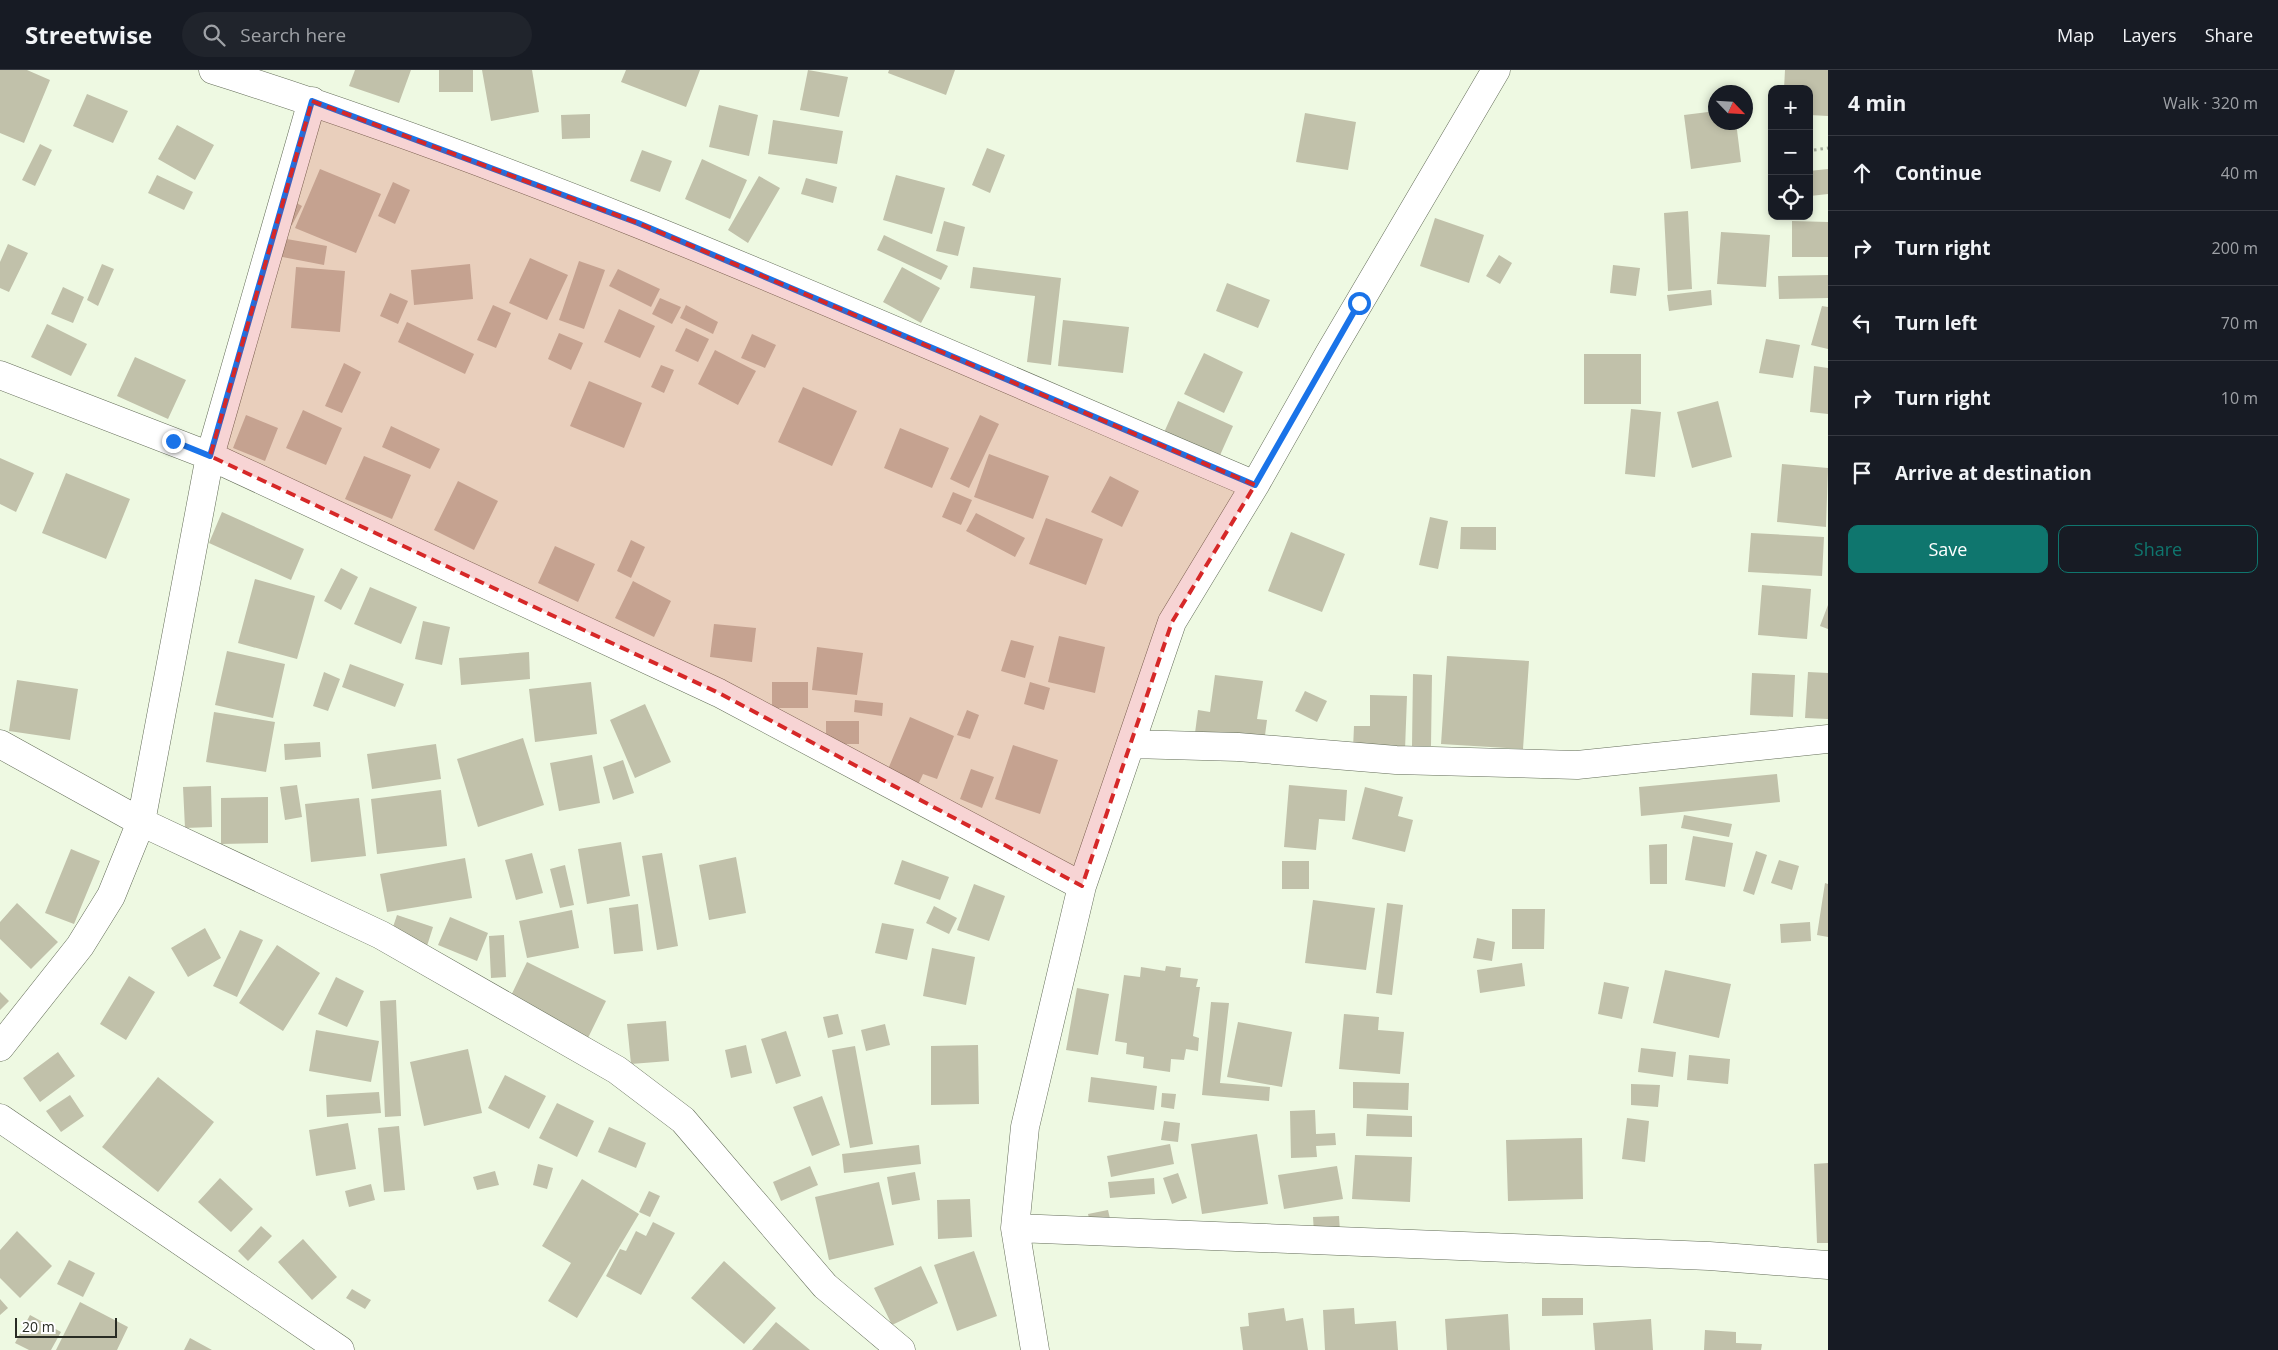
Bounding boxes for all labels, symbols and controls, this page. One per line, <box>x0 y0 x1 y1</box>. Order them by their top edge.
search box <box>182 12 532 57</box>
text: Streetwise <box>25 18 152 51</box>
icon: search <box>200 21 228 49</box>
text: Search here <box>240 22 346 48</box>
text: Map <box>2057 23 2094 47</box>
text: Layers <box>2122 23 2177 47</box>
text: Share <box>2205 23 2253 47</box>
north arrow <box>1708 85 1753 130</box>
map controls <box>1768 85 1813 220</box>
button: + <box>1768 85 1813 130</box>
text: 4 min <box>1848 89 1906 117</box>
text: Walk · 320 m <box>2163 92 2258 114</box>
button: − <box>1768 130 1813 175</box>
icon: ahead <box>1848 159 1876 187</box>
text: Continue <box>1895 160 1982 186</box>
text: 40 m <box>2221 162 2258 184</box>
button: locate <box>1768 175 1813 220</box>
icon: right <box>1848 234 1876 262</box>
text: Turn right <box>1895 235 1990 261</box>
text: 200 m <box>2212 237 2258 259</box>
route start <box>1348 292 1371 315</box>
icon: left <box>1848 309 1876 337</box>
text: Turn left <box>1895 310 1977 336</box>
text: 70 m <box>2221 312 2258 334</box>
icon: right <box>1848 384 1876 412</box>
text: Turn right <box>1895 385 1990 411</box>
text: 10 m <box>2221 387 2258 409</box>
route end <box>162 430 185 453</box>
icon: arrive <box>1848 459 1876 487</box>
text: Arrive at destination <box>1895 460 2092 486</box>
button: Save <box>1848 525 2048 573</box>
button: Share <box>2058 525 2258 573</box>
scale bar <box>15 1315 118 1338</box>
text: 20 m <box>22 1317 55 1336</box>

